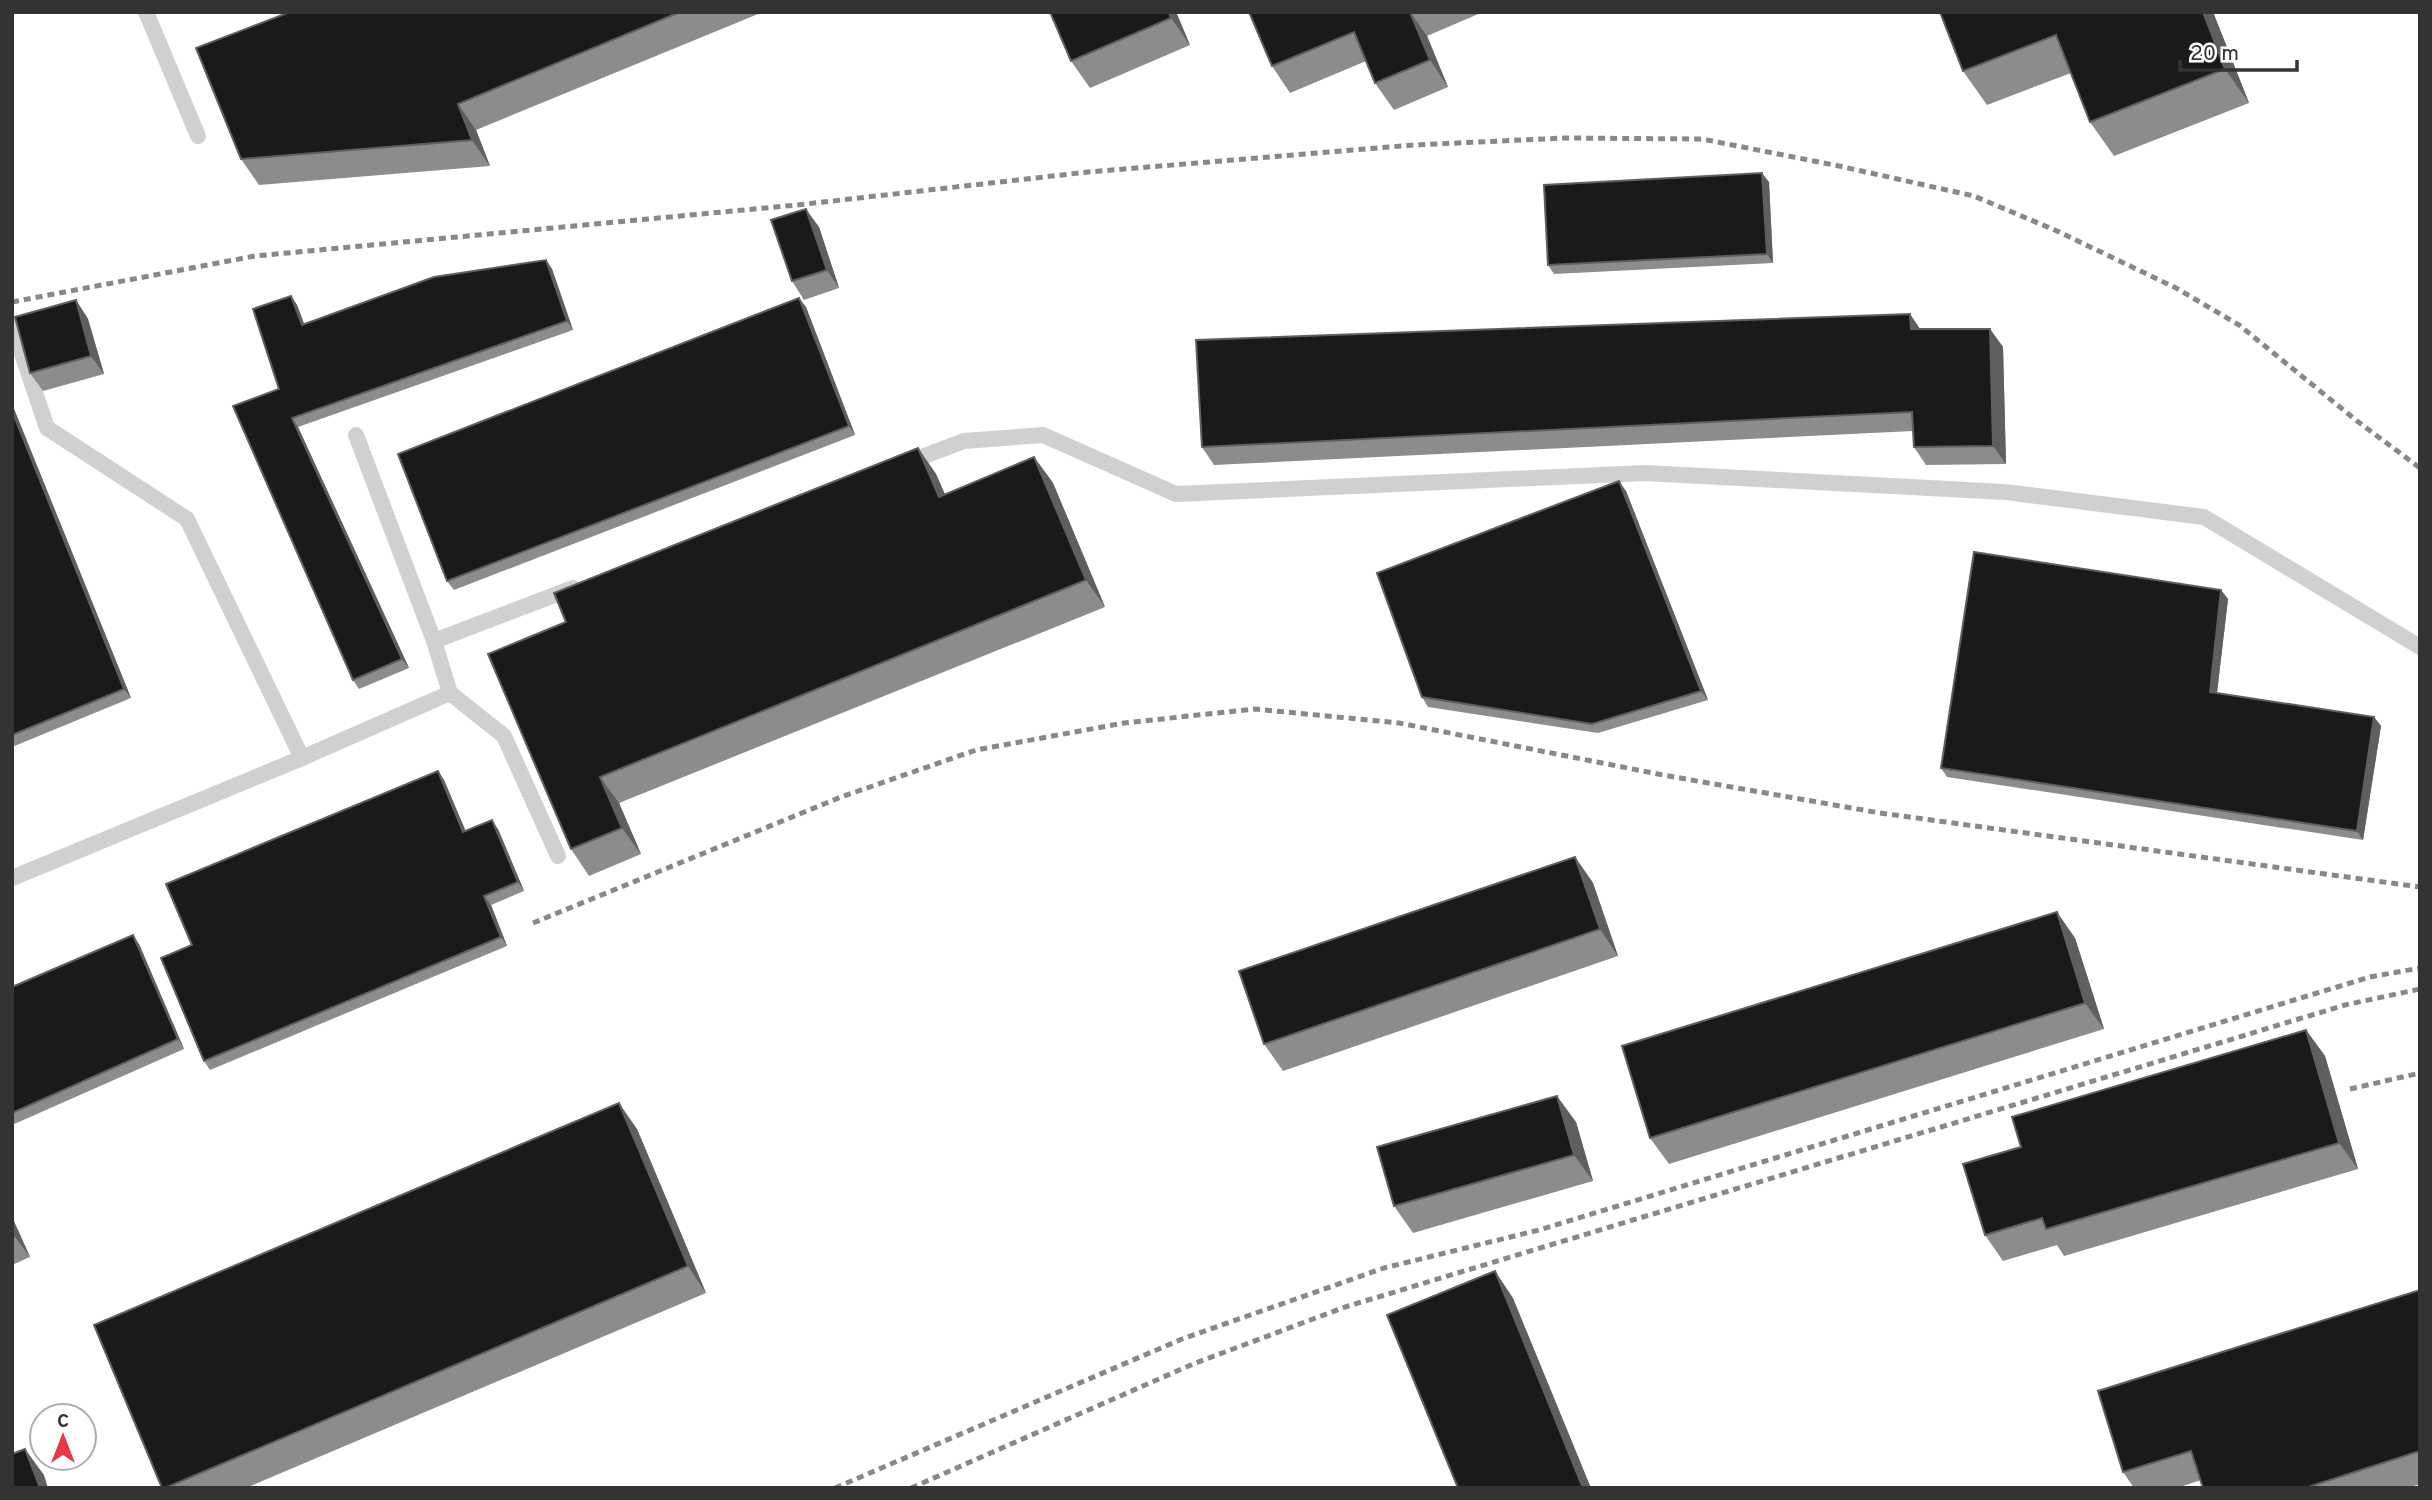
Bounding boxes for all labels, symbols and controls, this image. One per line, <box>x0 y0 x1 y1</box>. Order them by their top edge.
scale bar <box>2180 28 2297 72</box>
text: 20 m <box>2190 41 2239 68</box>
north arrow <box>28 1402 98 1472</box>
text: С <box>57 1410 69 1434</box>

